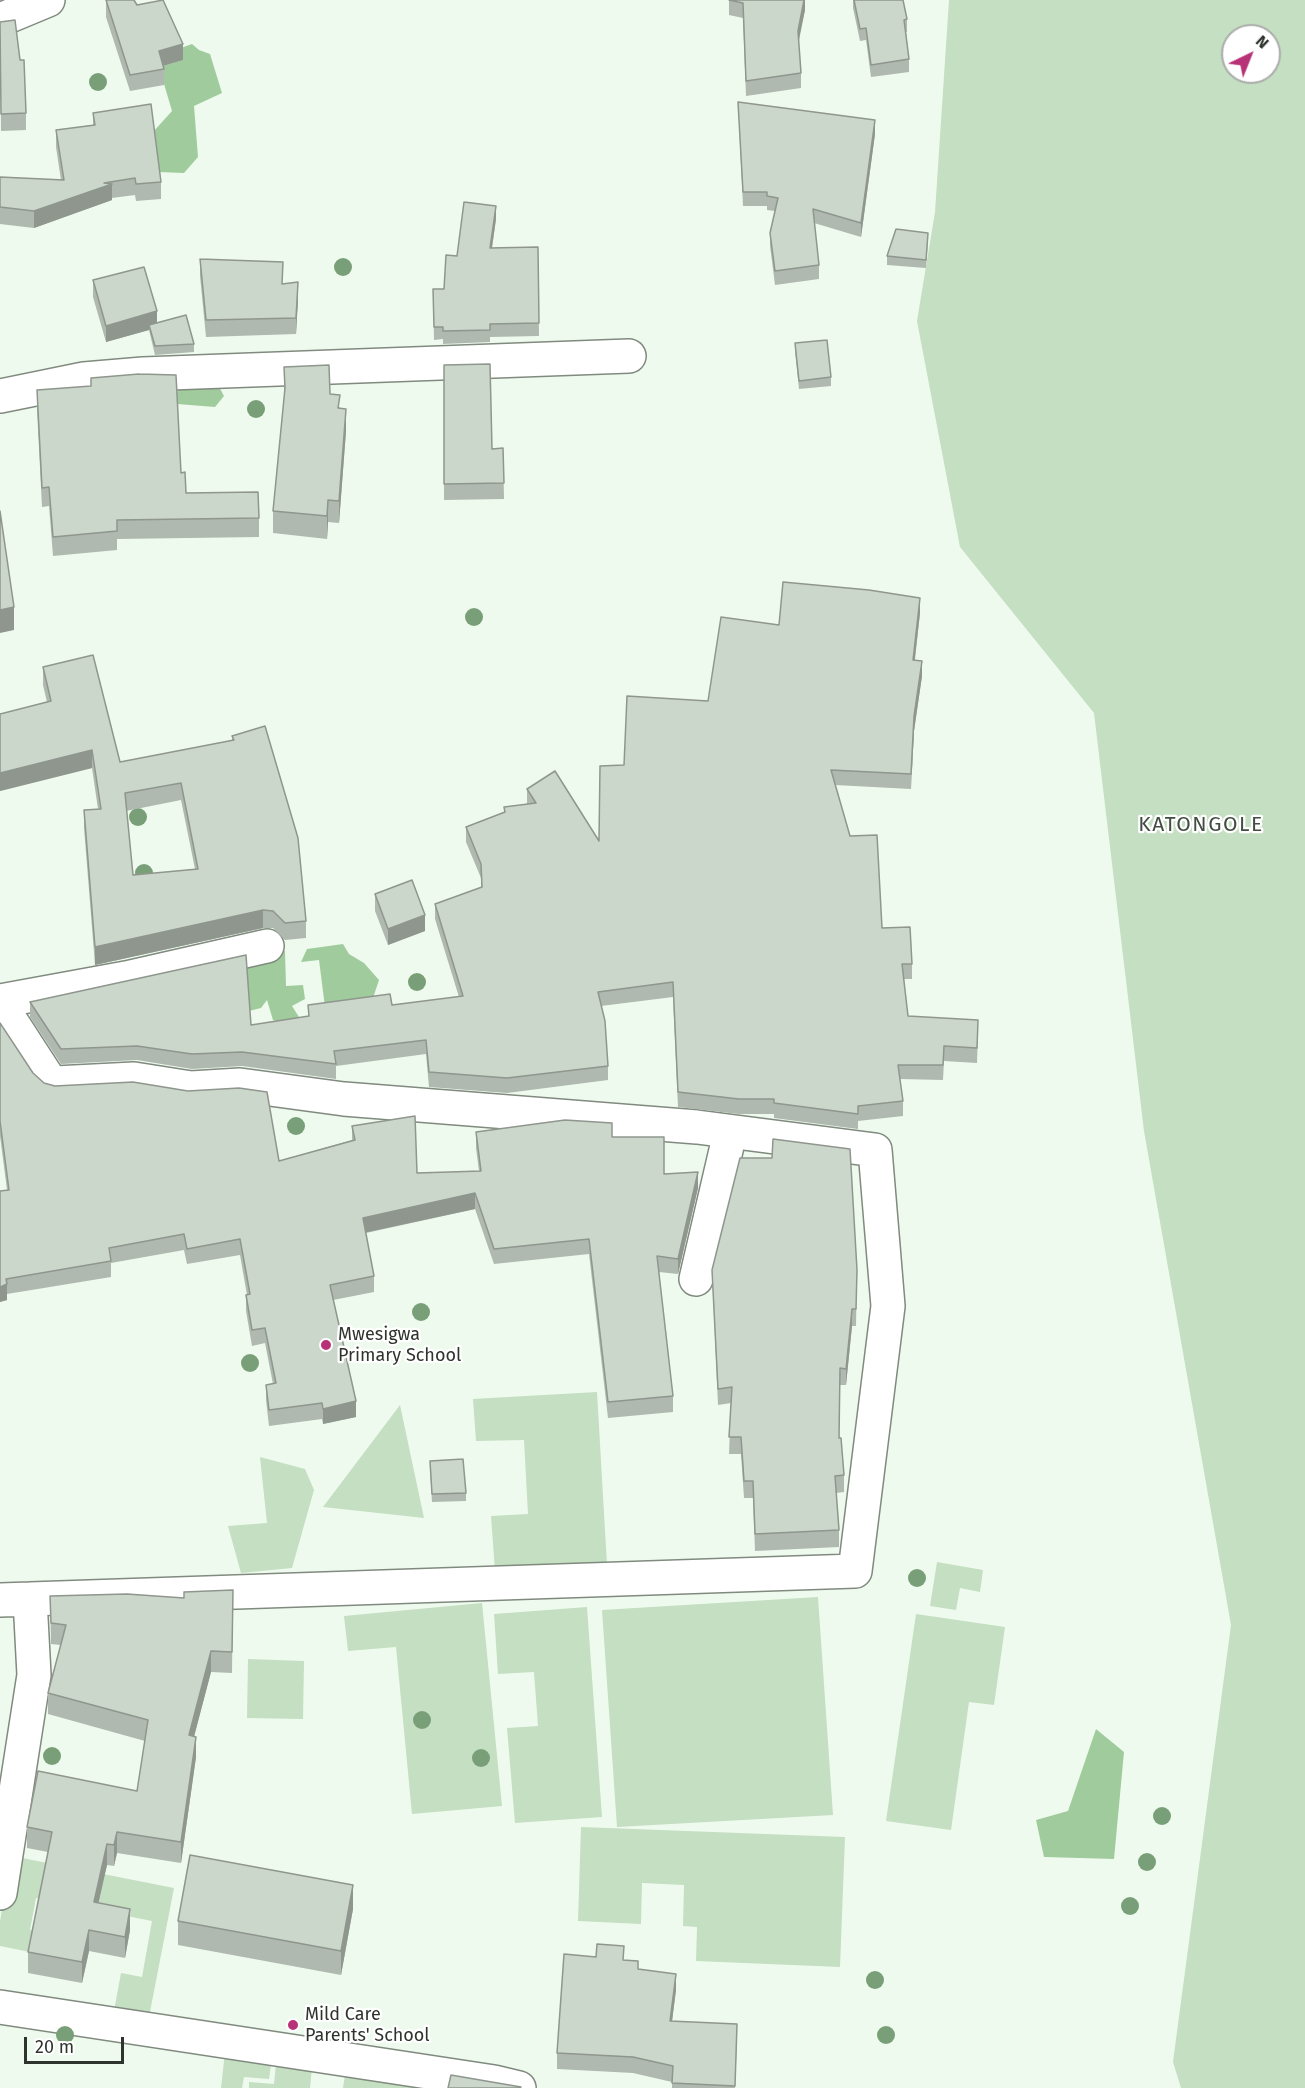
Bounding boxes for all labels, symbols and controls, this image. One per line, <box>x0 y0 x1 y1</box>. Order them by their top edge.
north arrow <box>1221 24 1281 84</box>
text: N <box>1252 31 1273 52</box>
district label: KATONGOLE <box>1138 812 1264 838</box>
place label: Mwesigwa Primary School <box>338 1324 461 1366</box>
marker: Mwesigwa Primary School <box>319 1338 333 1352</box>
place label: Mild Care Parents' School <box>305 2004 430 2046</box>
marker: Mild Care Parents' School <box>286 2018 300 2032</box>
scale bar <box>27 2025 128 2063</box>
text: 20 m <box>35 2036 74 2058</box>

